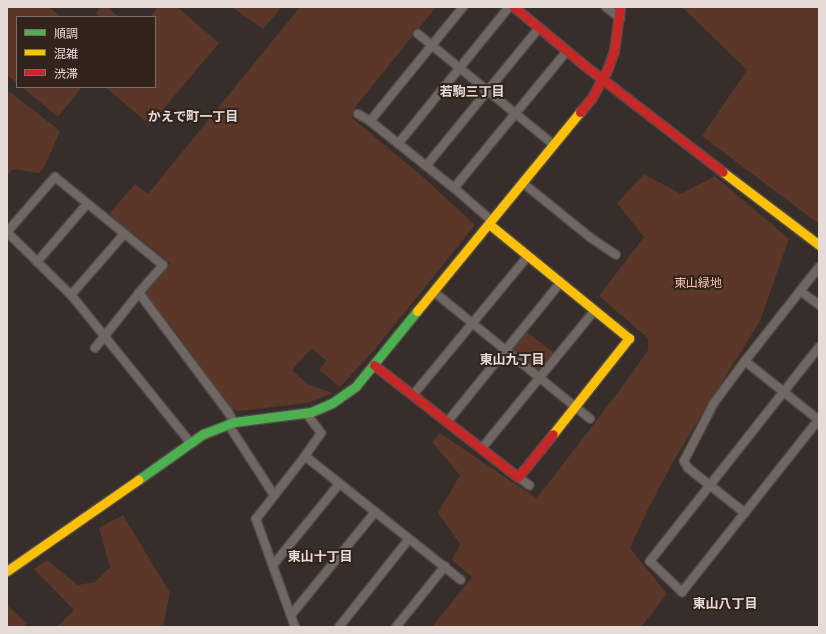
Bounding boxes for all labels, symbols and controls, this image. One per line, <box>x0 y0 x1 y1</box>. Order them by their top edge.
legend <box>16 16 156 88</box>
text: 順調 <box>54 26 78 40</box>
text: 混雑 <box>54 46 78 60</box>
text: 渋滞 <box>54 66 78 80</box>
district label: 若駒三丁目 <box>440 83 504 99</box>
district label: かえで町一丁目 <box>148 108 238 124</box>
park label: 東山緑地 <box>674 276 722 290</box>
district label: 東山九丁目 <box>480 351 544 367</box>
district label: 東山十丁目 <box>288 548 352 564</box>
district label: 東山八丁目 <box>693 595 757 611</box>

